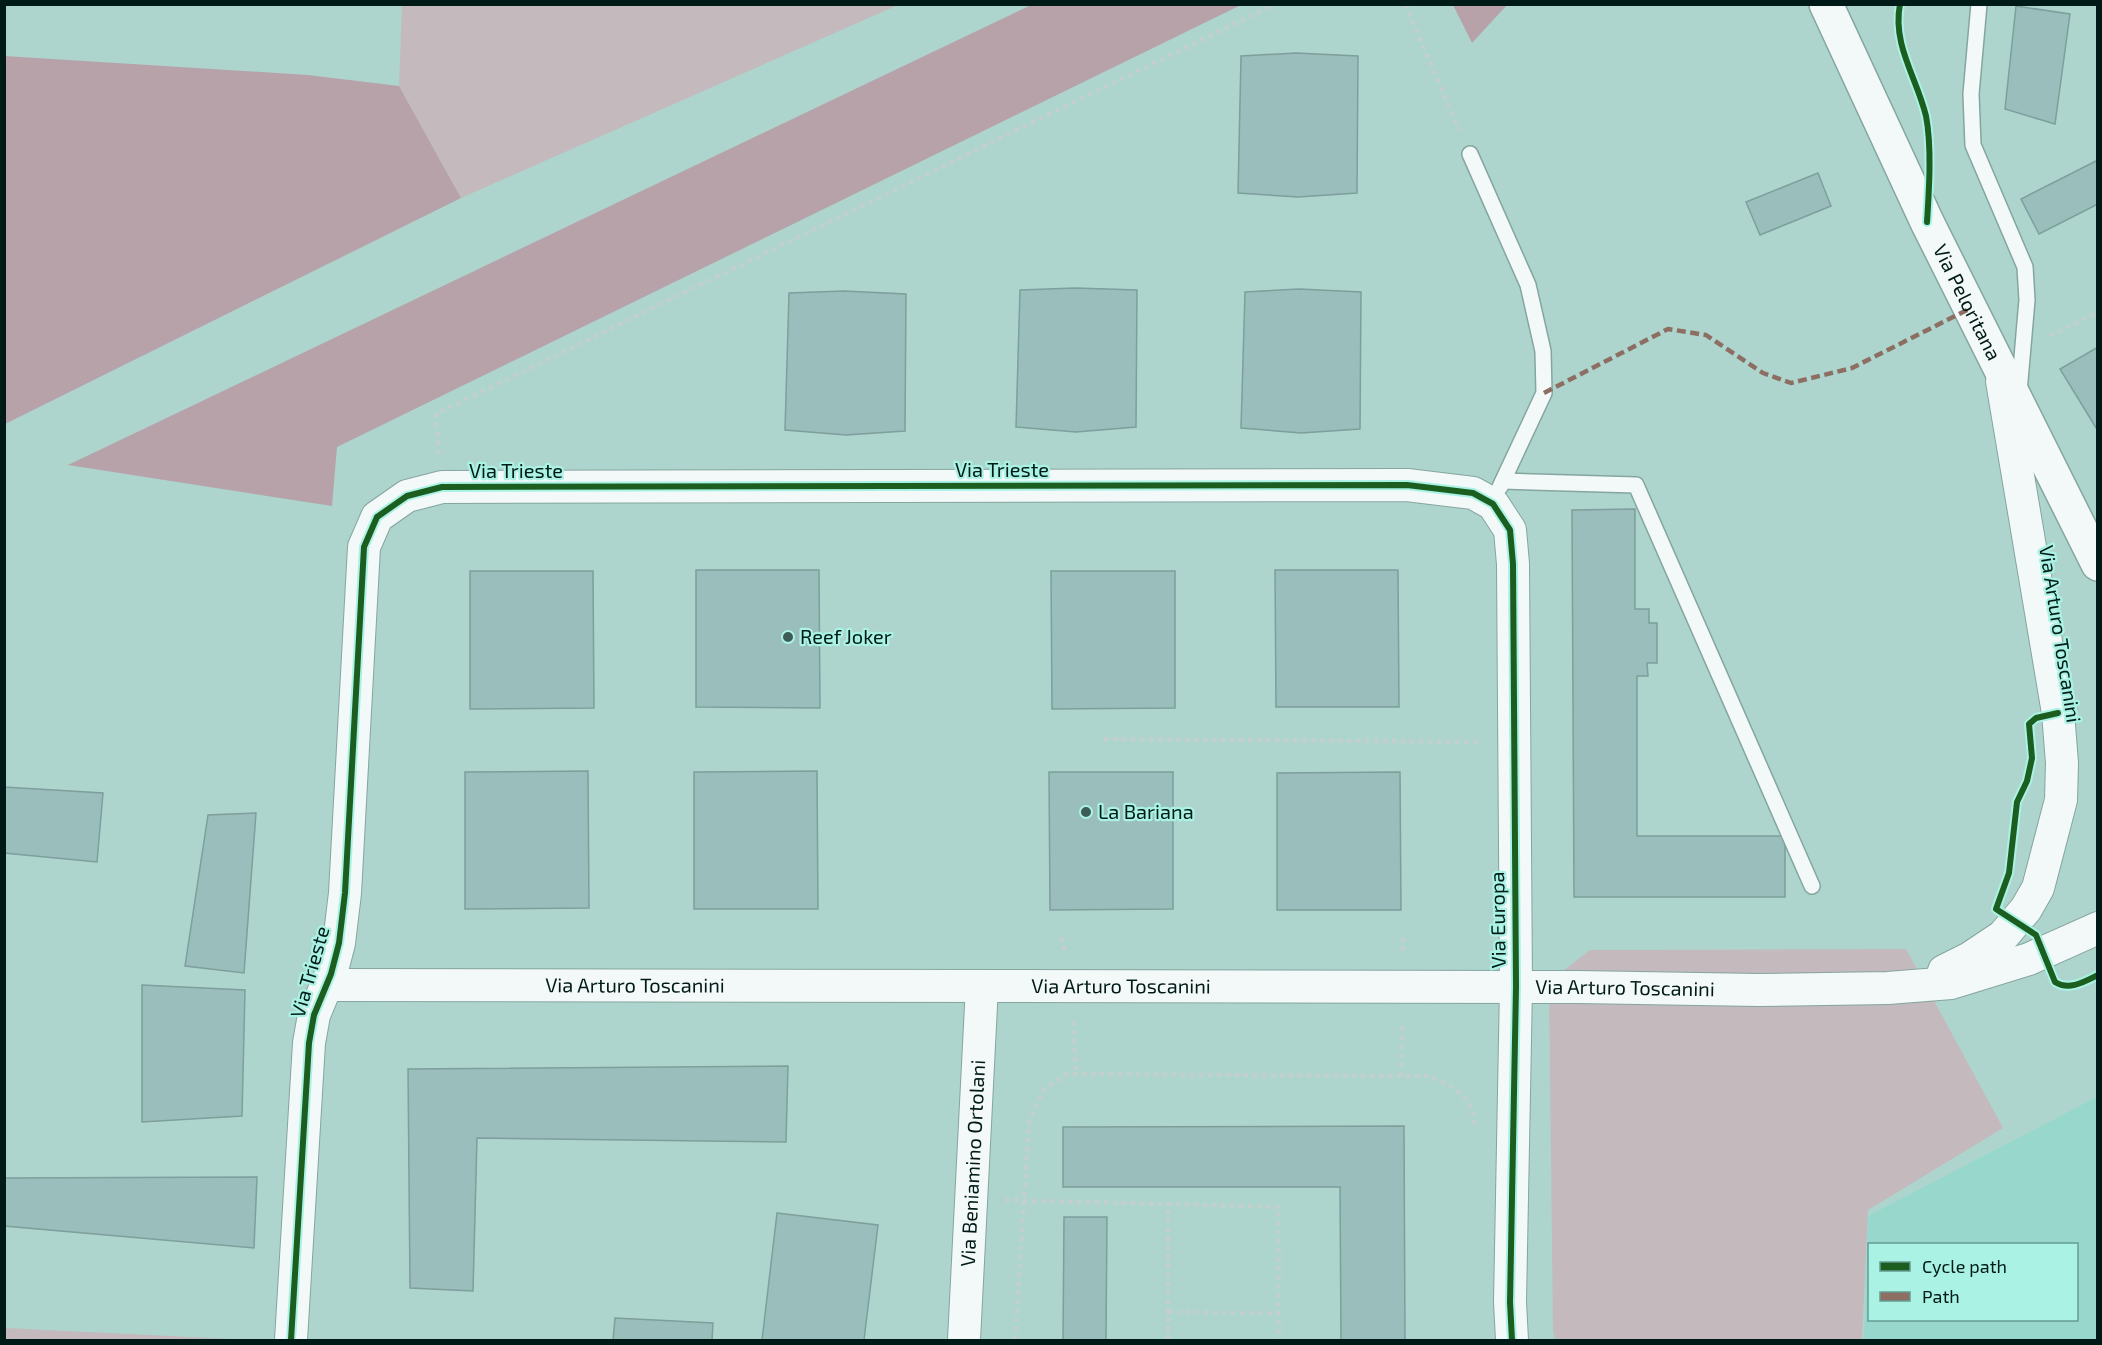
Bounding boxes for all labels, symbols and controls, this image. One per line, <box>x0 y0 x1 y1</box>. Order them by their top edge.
street label: Via Peloritana <box>1929 240 2007 364</box>
street label: Via Trieste <box>955 457 1049 481</box>
street label: Via Trieste <box>469 458 563 482</box>
street label: Via Arturo Toscanini <box>2035 543 2087 724</box>
place label: Reef Joker <box>800 624 892 648</box>
marker: Reef Joker <box>781 630 795 644</box>
place label: La Bariana <box>1098 799 1194 823</box>
marker: La Bariana <box>1079 805 1093 819</box>
street label: Via Europa <box>1484 871 1510 969</box>
street label: Via Trieste <box>285 923 334 1020</box>
street label: Via Arturo Toscanini <box>545 972 725 997</box>
street label: Via Arturo Toscanini <box>1031 973 1211 997</box>
street label: Via Arturo Toscanini <box>1535 974 1715 1000</box>
street label: Via Beniamino Ortolani <box>955 1059 989 1267</box>
legend <box>1868 1243 2078 1321</box>
text: Cycle path <box>1922 1255 2007 1277</box>
text: Path <box>1922 1285 1960 1307</box>

